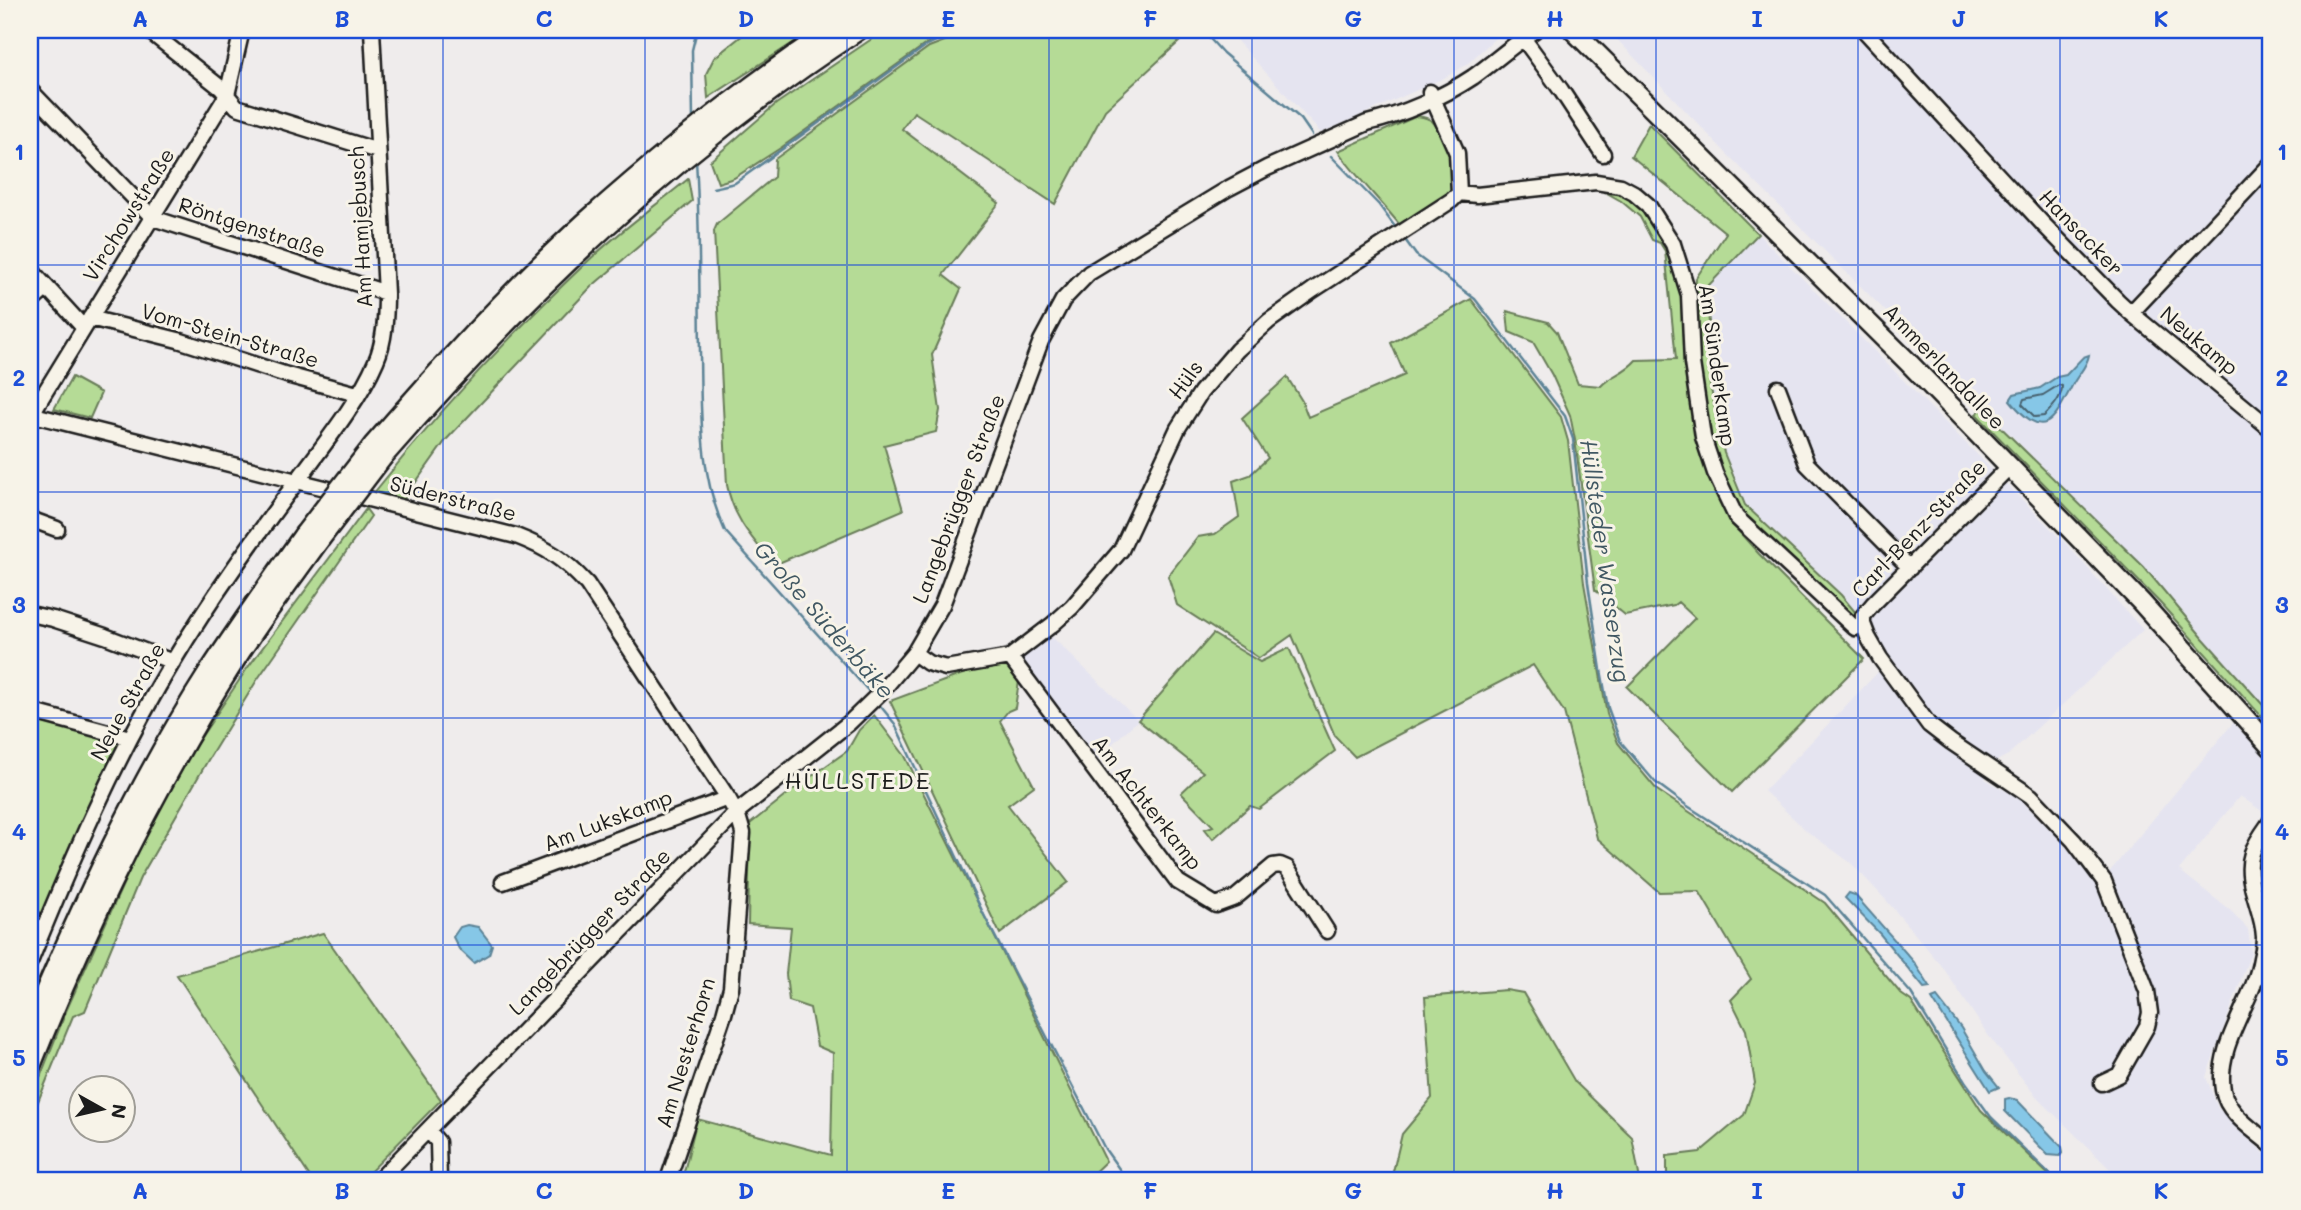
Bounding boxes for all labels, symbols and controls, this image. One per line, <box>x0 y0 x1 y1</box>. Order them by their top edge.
text: A <box>132 3 148 33</box>
text: B <box>334 3 350 33</box>
text: C <box>535 3 553 33</box>
text: D <box>738 3 754 33</box>
text: E <box>941 3 955 33</box>
text: F <box>1143 3 1157 33</box>
text: G <box>1344 3 1362 33</box>
text: H <box>1546 3 1564 33</box>
text: I <box>1751 3 1763 33</box>
text: J <box>1951 3 1967 33</box>
text: K <box>2153 3 2169 33</box>
text: 1 <box>14 136 24 166</box>
text: 1 <box>2277 136 2287 166</box>
street label: Virchowstraße <box>76 142 180 286</box>
street label: Am Hamjebusch <box>342 145 377 309</box>
street label: Hansacker <box>2034 183 2130 281</box>
street label: Röntgenstraße <box>176 190 329 263</box>
street label: Am Sünderkamp <box>1694 282 1743 448</box>
street label: Vom-Stein-Straße <box>138 296 322 373</box>
street label: Ammerlandallee <box>1878 297 2012 434</box>
street label: Neukamp <box>2155 299 2245 380</box>
street label: Hüls <box>1162 354 1208 404</box>
text: 2 <box>13 362 25 392</box>
text: 2 <box>2276 362 2288 392</box>
street label: Langebrügger Straße <box>905 390 1010 607</box>
water label: Hüllsteder Wasserzug <box>1574 437 1638 684</box>
street label: Carl-Benz-Straße <box>1845 453 1991 603</box>
street label: Süderstraße <box>387 469 519 526</box>
water label: Große Süderbäke <box>748 534 902 705</box>
text: 3 <box>12 589 26 619</box>
text: 3 <box>2275 589 2289 619</box>
street label: Neue Straße <box>83 638 170 765</box>
street label: Am Achterkamp <box>1087 729 1209 875</box>
district label: HÜLLSTEDE <box>784 764 932 795</box>
street label: Am Lukskamp <box>539 783 676 857</box>
text: 4 <box>12 816 26 846</box>
text: 4 <box>2275 816 2289 846</box>
street label: Langebrügger Straße <box>502 842 676 1020</box>
street label: Am Nesterhorn <box>649 974 720 1131</box>
text: 5 <box>12 1042 26 1072</box>
text: 5 <box>2275 1042 2289 1072</box>
north arrow <box>66 1074 136 1144</box>
text: N <box>106 1103 133 1120</box>
text: A <box>132 1175 148 1205</box>
text: B <box>334 1175 350 1205</box>
text: C <box>535 1175 553 1205</box>
text: D <box>738 1175 754 1205</box>
text: E <box>941 1175 955 1205</box>
text: F <box>1143 1175 1157 1205</box>
text: G <box>1344 1175 1362 1205</box>
text: H <box>1546 1175 1564 1205</box>
text: I <box>1751 1175 1763 1205</box>
text: J <box>1951 1175 1967 1205</box>
text: K <box>2153 1175 2169 1205</box>

